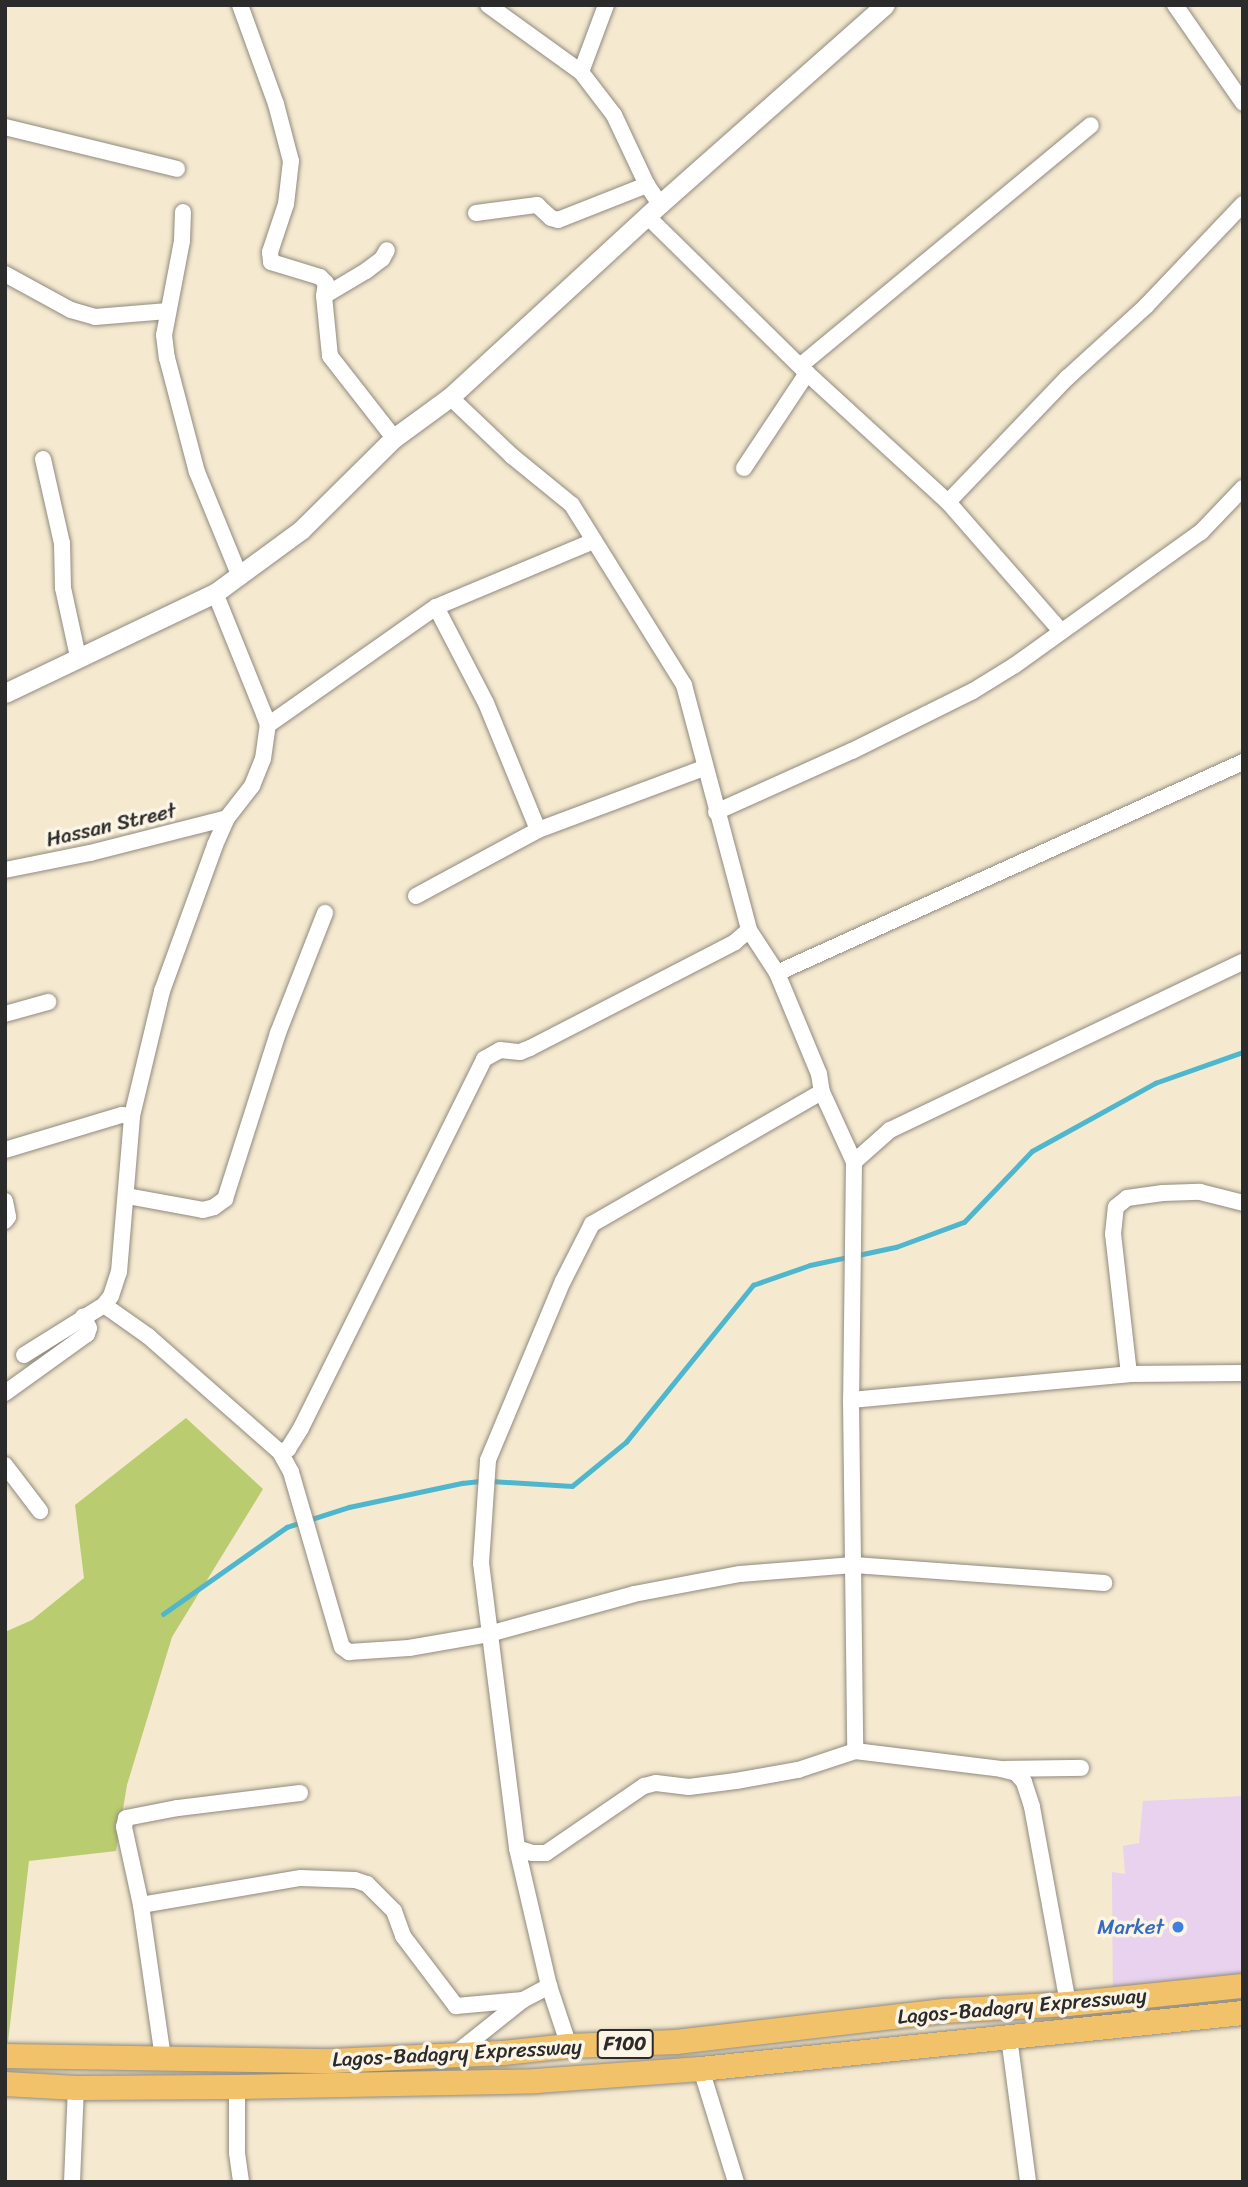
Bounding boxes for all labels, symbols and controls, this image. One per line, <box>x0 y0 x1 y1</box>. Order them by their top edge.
street label: Hassan Street <box>43 798 179 852</box>
place label: Market <box>1097 1914 1164 1940</box>
marker: Market <box>1170 1919 1186 1935</box>
street label: Lagos-Badagry Expressway <box>896 1983 1148 2029</box>
road number: F100 <box>595 2028 655 2060</box>
street label: Lagos-Badagry Expressway <box>331 2034 583 2072</box>

